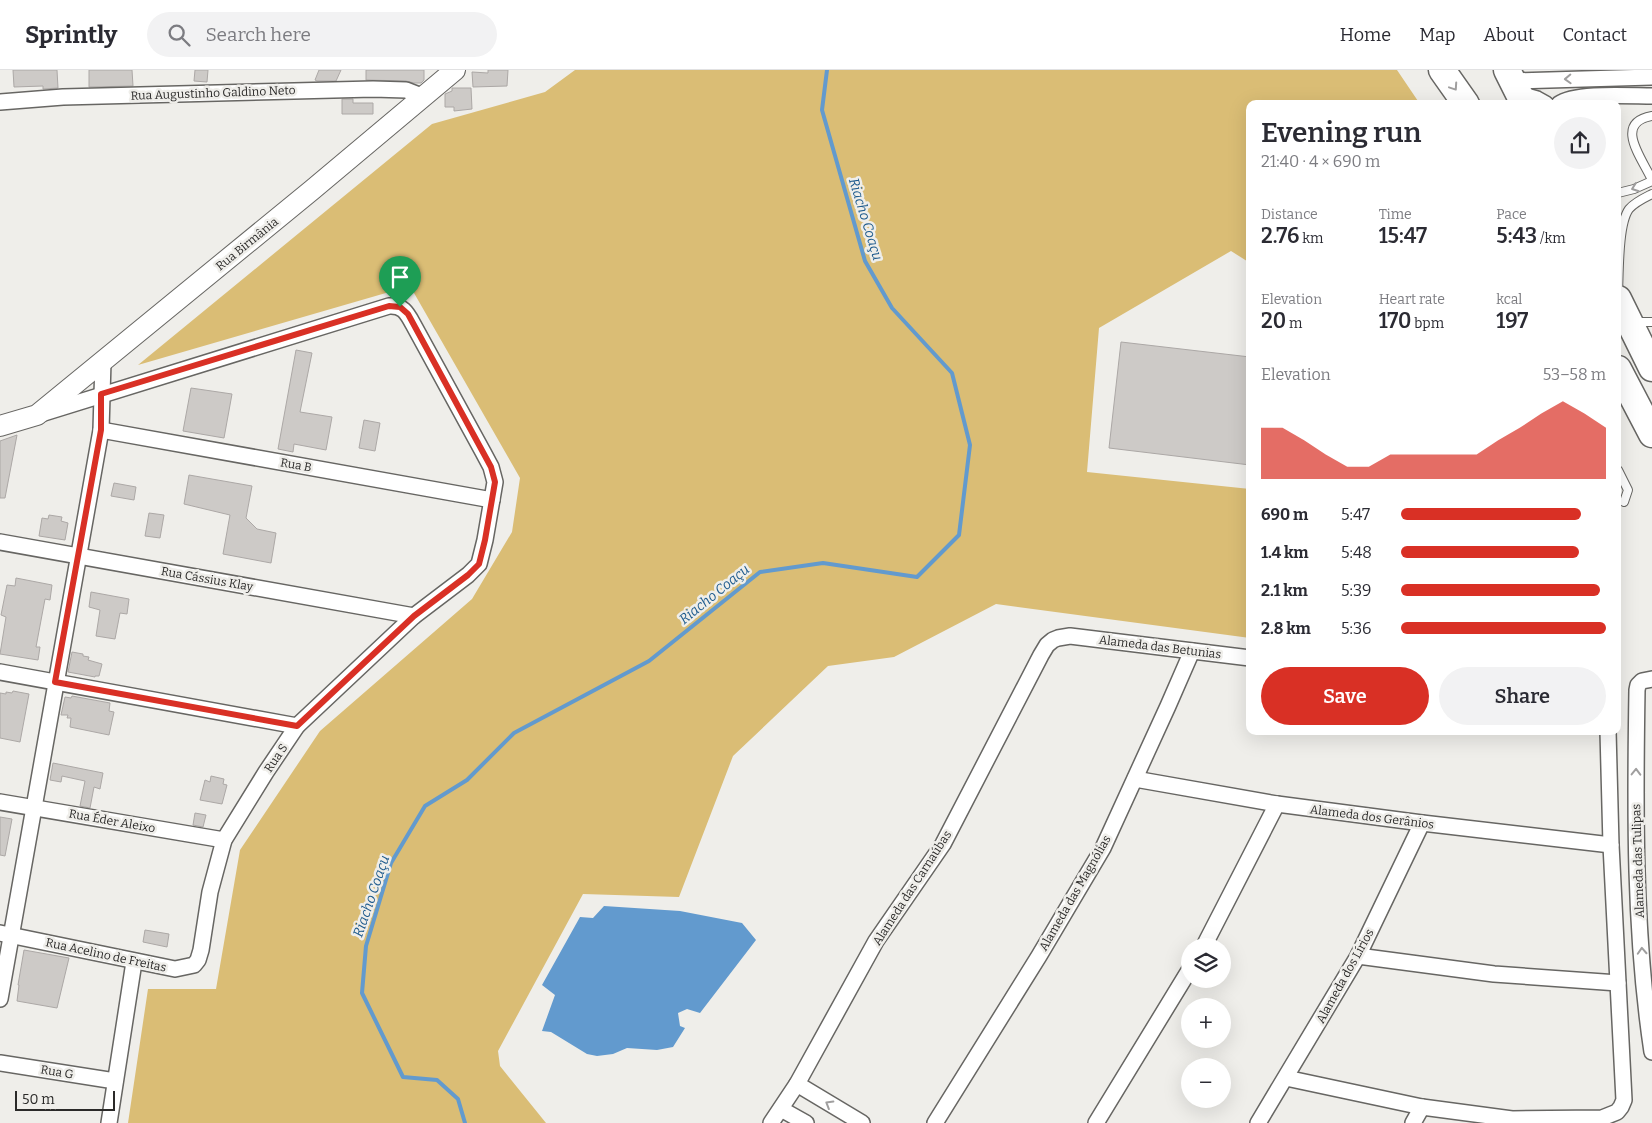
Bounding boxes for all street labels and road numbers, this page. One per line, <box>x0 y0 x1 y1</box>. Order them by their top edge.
street label: Rua Augustinho Galdino Neto <box>130 83 296 103</box>
street label: Rua Birmânia <box>213 214 281 273</box>
street label: Rua B <box>279 455 313 475</box>
street label: Rua Cássius Klay <box>160 564 255 594</box>
street label: Alameda das Betunias <box>1098 633 1222 661</box>
street label: Rua S <box>261 741 291 775</box>
street label: Alameda dos Gerânios <box>1309 802 1435 832</box>
street label: Alameda das Tulipas <box>1629 803 1647 918</box>
street label: Rua Éder Aleixo <box>68 806 157 836</box>
street label: Alameda das Carnaúbas <box>870 828 954 948</box>
street label: Alameda das Magnólias <box>1036 833 1114 953</box>
street label: Alameda dos Lírios <box>1313 926 1377 1026</box>
street label: Rua Acelino de Freitas <box>44 935 168 975</box>
street label: Rua G <box>40 1063 75 1082</box>

